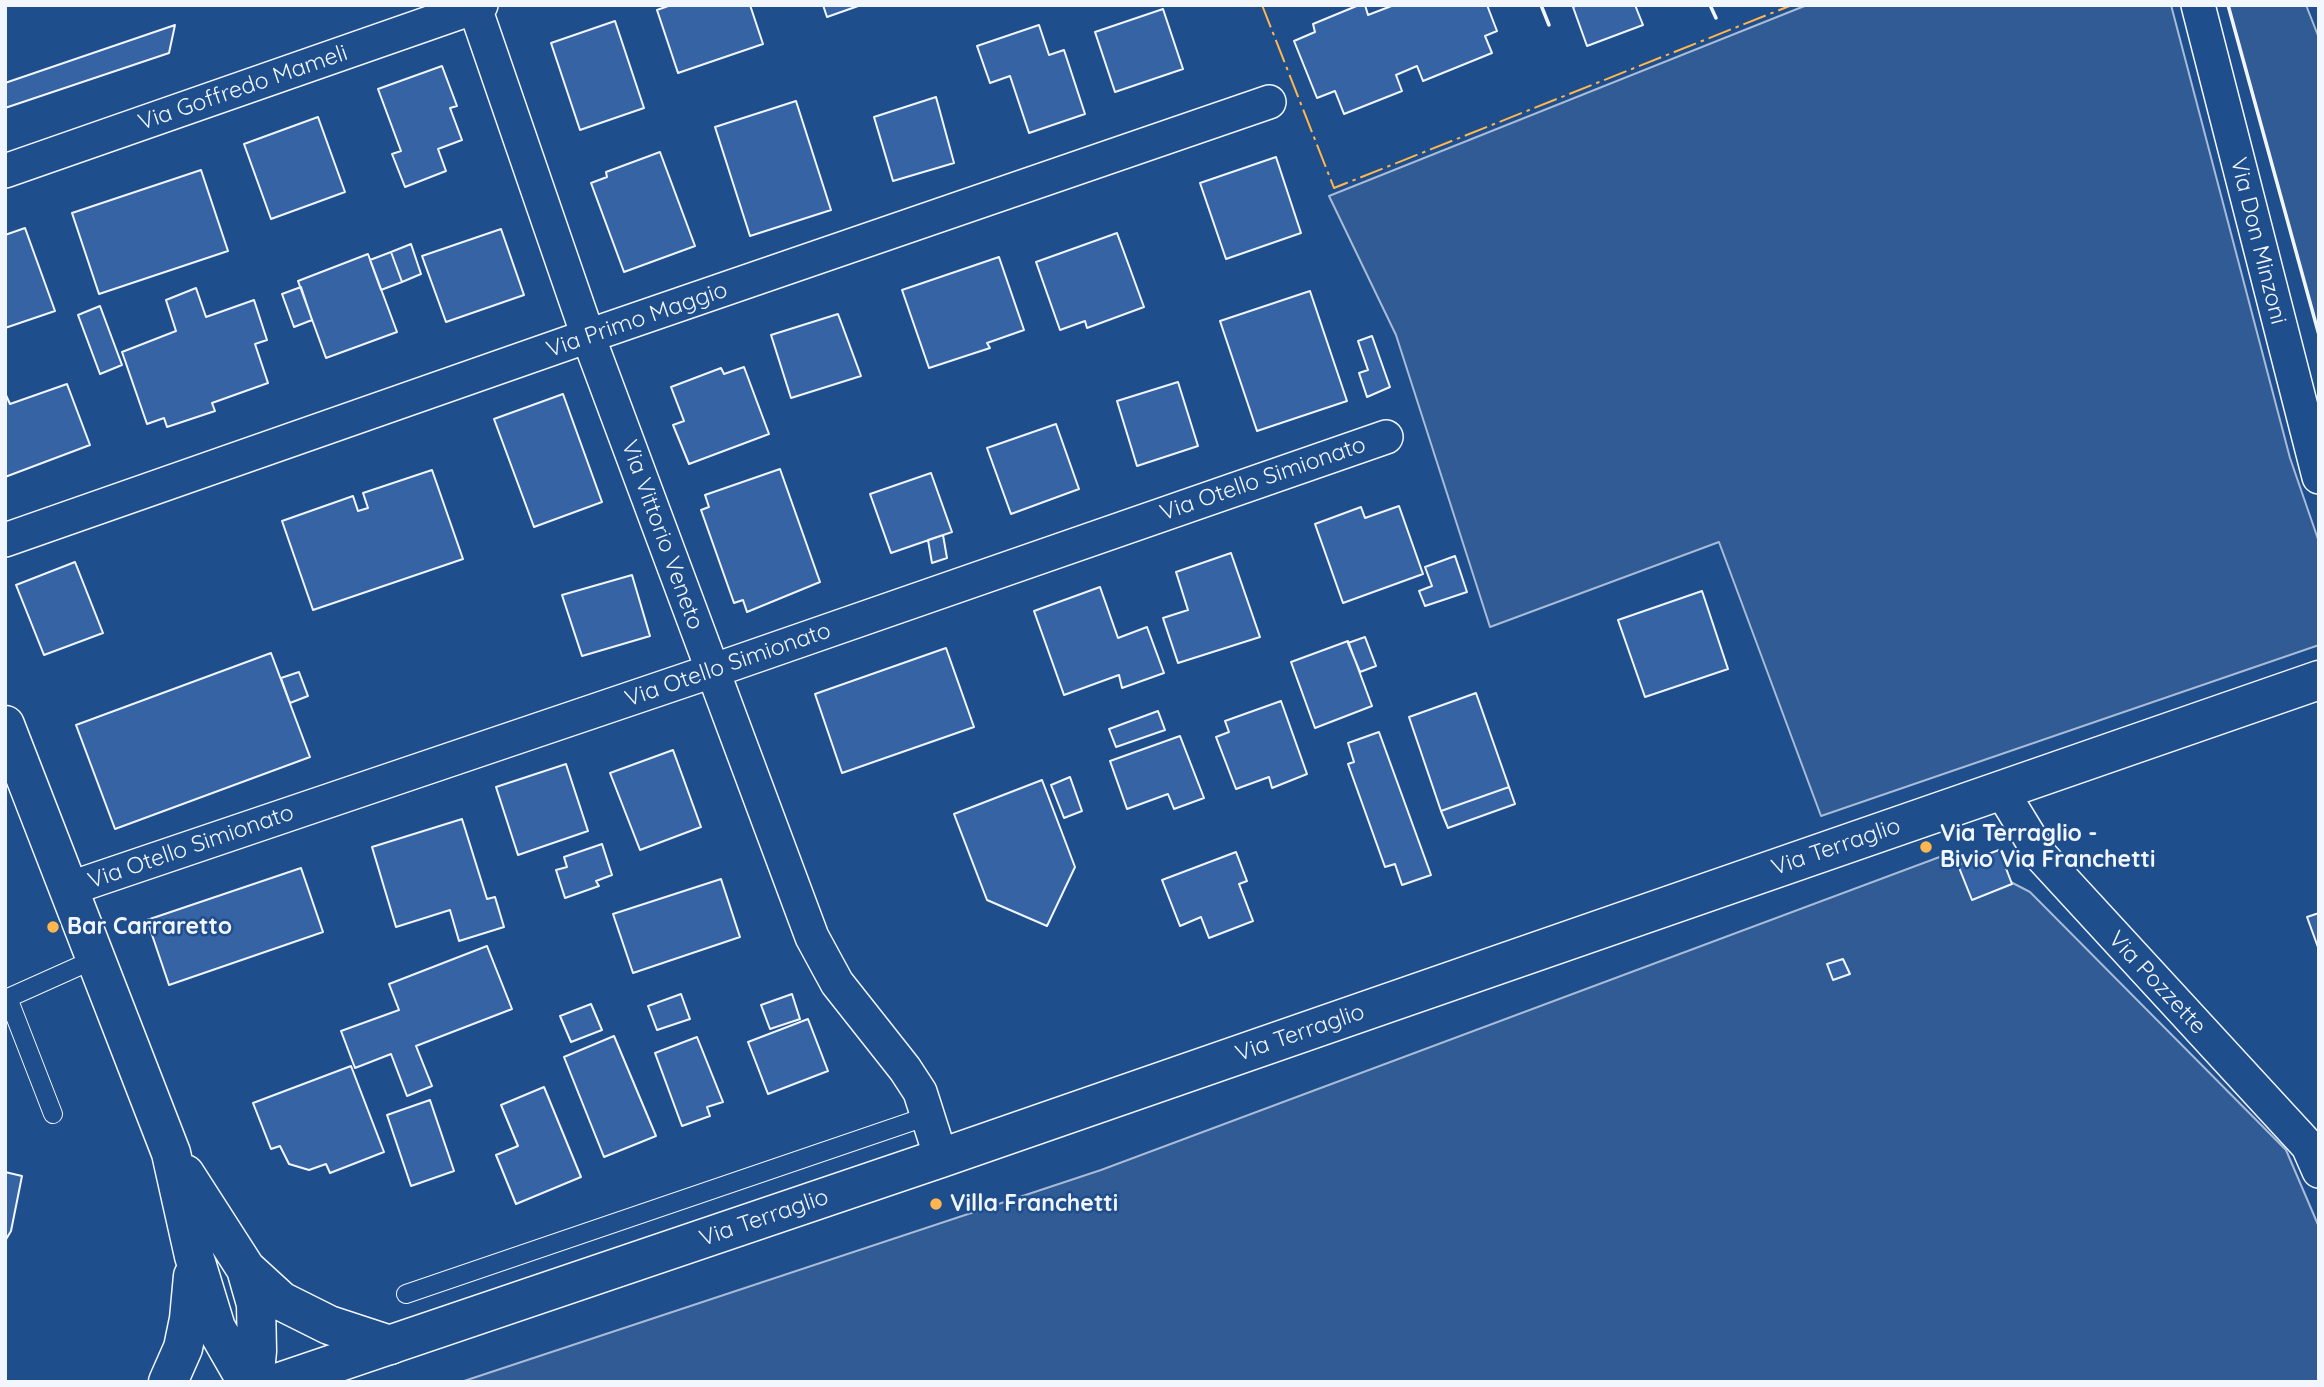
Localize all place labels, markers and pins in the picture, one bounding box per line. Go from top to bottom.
place label: Via Terraglio - Bivio Via Franchetti [1940,820,2155,874]
marker: Via Terraglio - Bivio Via Franchetti [1918,839,1934,855]
place label: Bar Carraretto [67,913,232,941]
marker: Bar Carraretto [45,919,61,935]
place label: Villa Franchetti [950,1190,1118,1218]
marker: Villa Franchetti [928,1196,944,1212]

